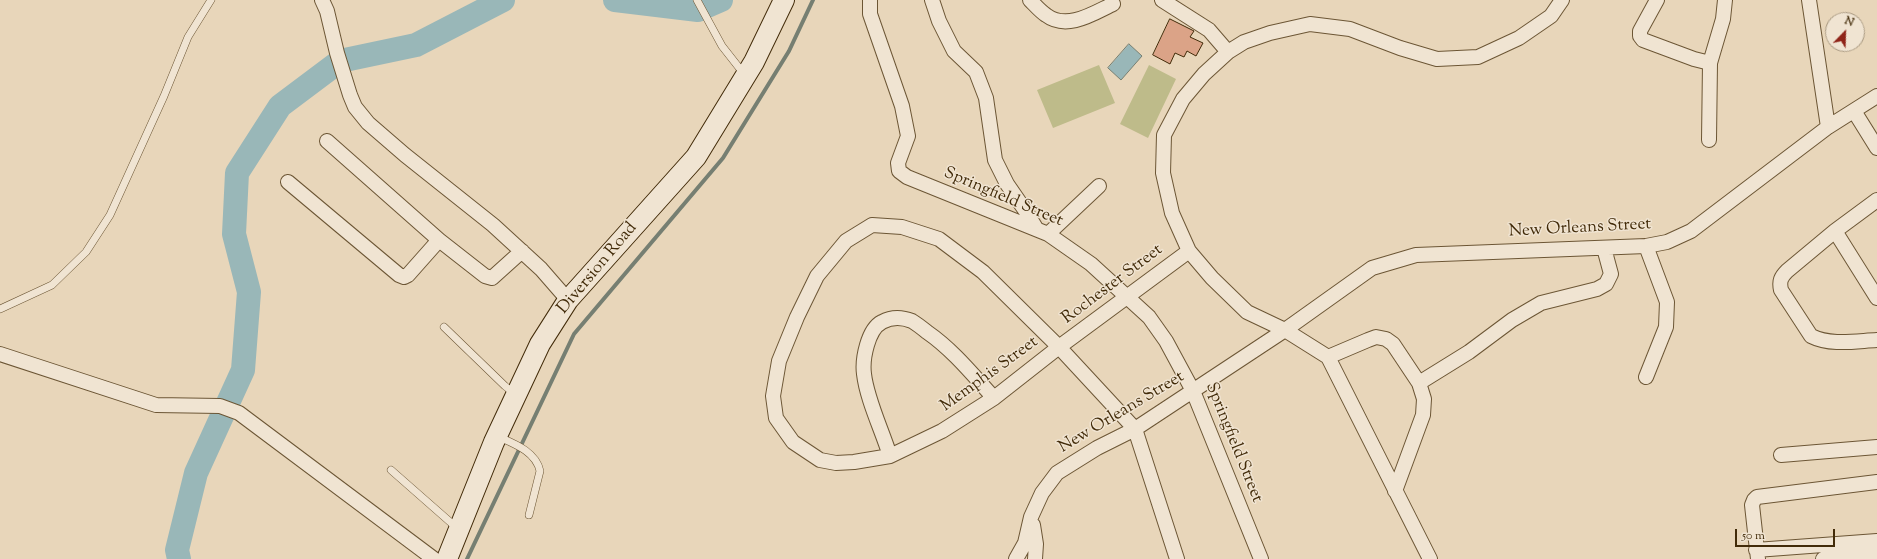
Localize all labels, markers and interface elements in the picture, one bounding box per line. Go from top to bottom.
north arrow [1825,12,1865,52]
text: N [1842,13,1856,31]
street label: Springfield Street [940,164,1066,232]
street label: New Orleans Street [1508,215,1652,243]
street label: Diversion Road [554,219,642,319]
street label: Rochester Street [1059,241,1167,329]
street label: Memphis Street [937,333,1043,417]
street label: New Orleans Street [1056,368,1188,458]
street label: Springfield Street [1200,380,1266,506]
scale bar [1737,521,1837,547]
text: 50 m [1742,527,1765,545]

